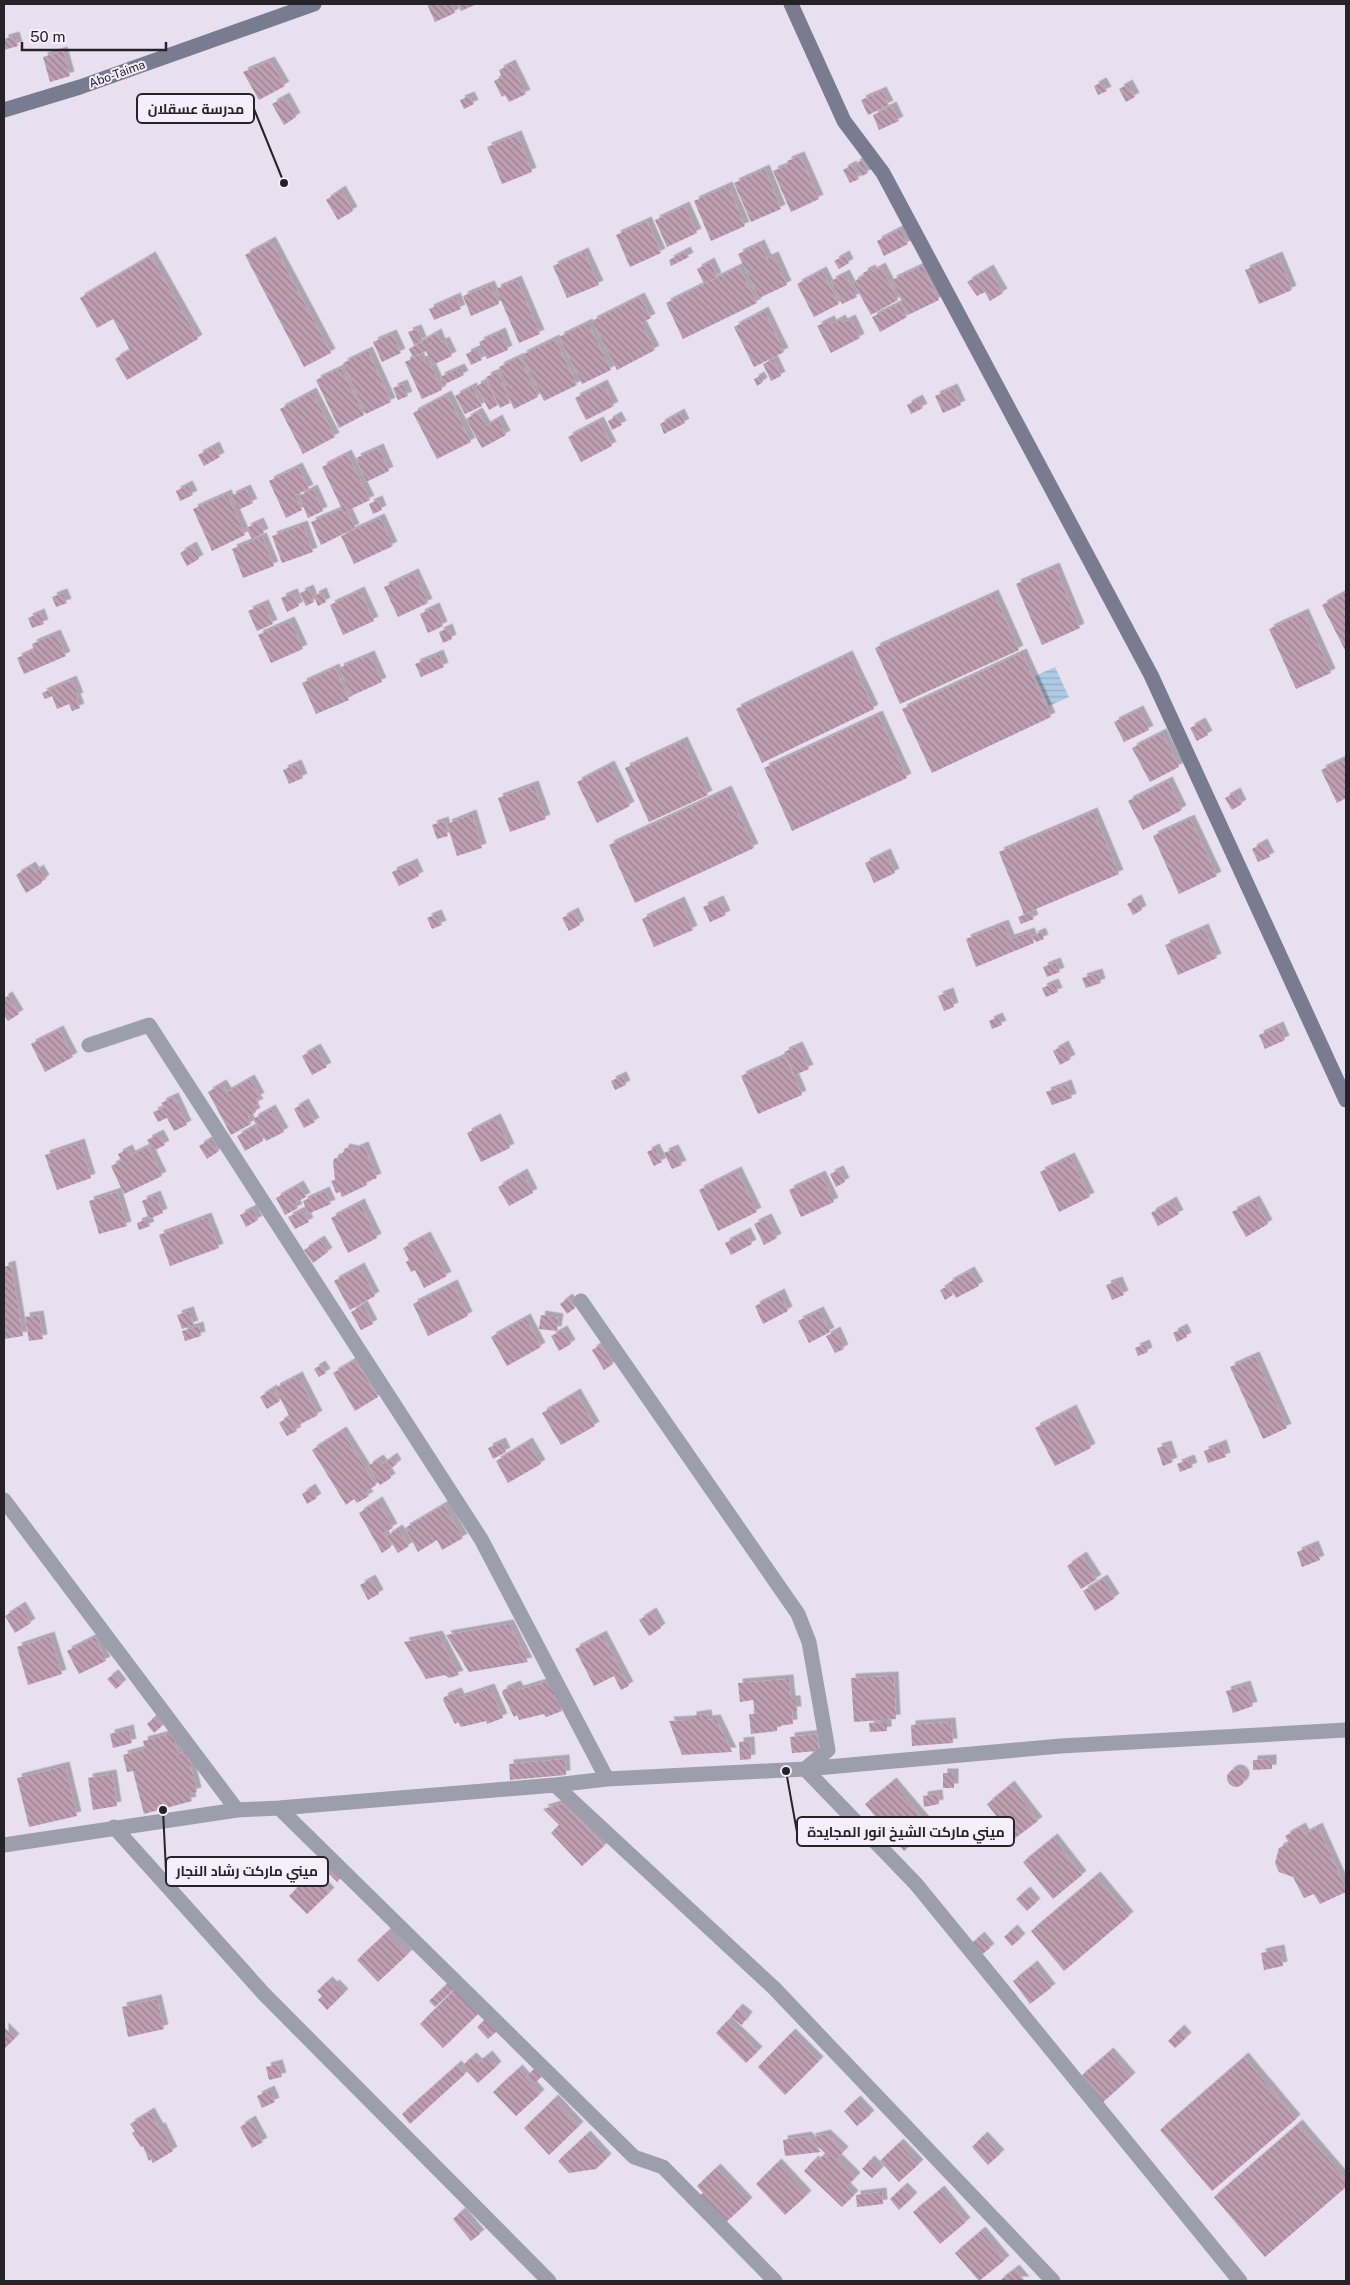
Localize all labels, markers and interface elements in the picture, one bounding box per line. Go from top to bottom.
scale bar [22,20,166,52]
text: 50 m [30,28,65,45]
street label: Abo-Taima [87,57,147,91]
callout: مدرسة عسقلان [137,94,254,123]
text: مدرسة عسقلان [148,101,244,117]
callout: ميني ماركت الشيخ انور المجايدة [797,1817,1014,1846]
text: ميني ماركت الشيخ انور المجايدة [807,1824,1005,1844]
callout: ميني ماركت رشاد النجار [166,1857,328,1886]
text: ميني ماركت رشاد النجار [175,1863,318,1883]

